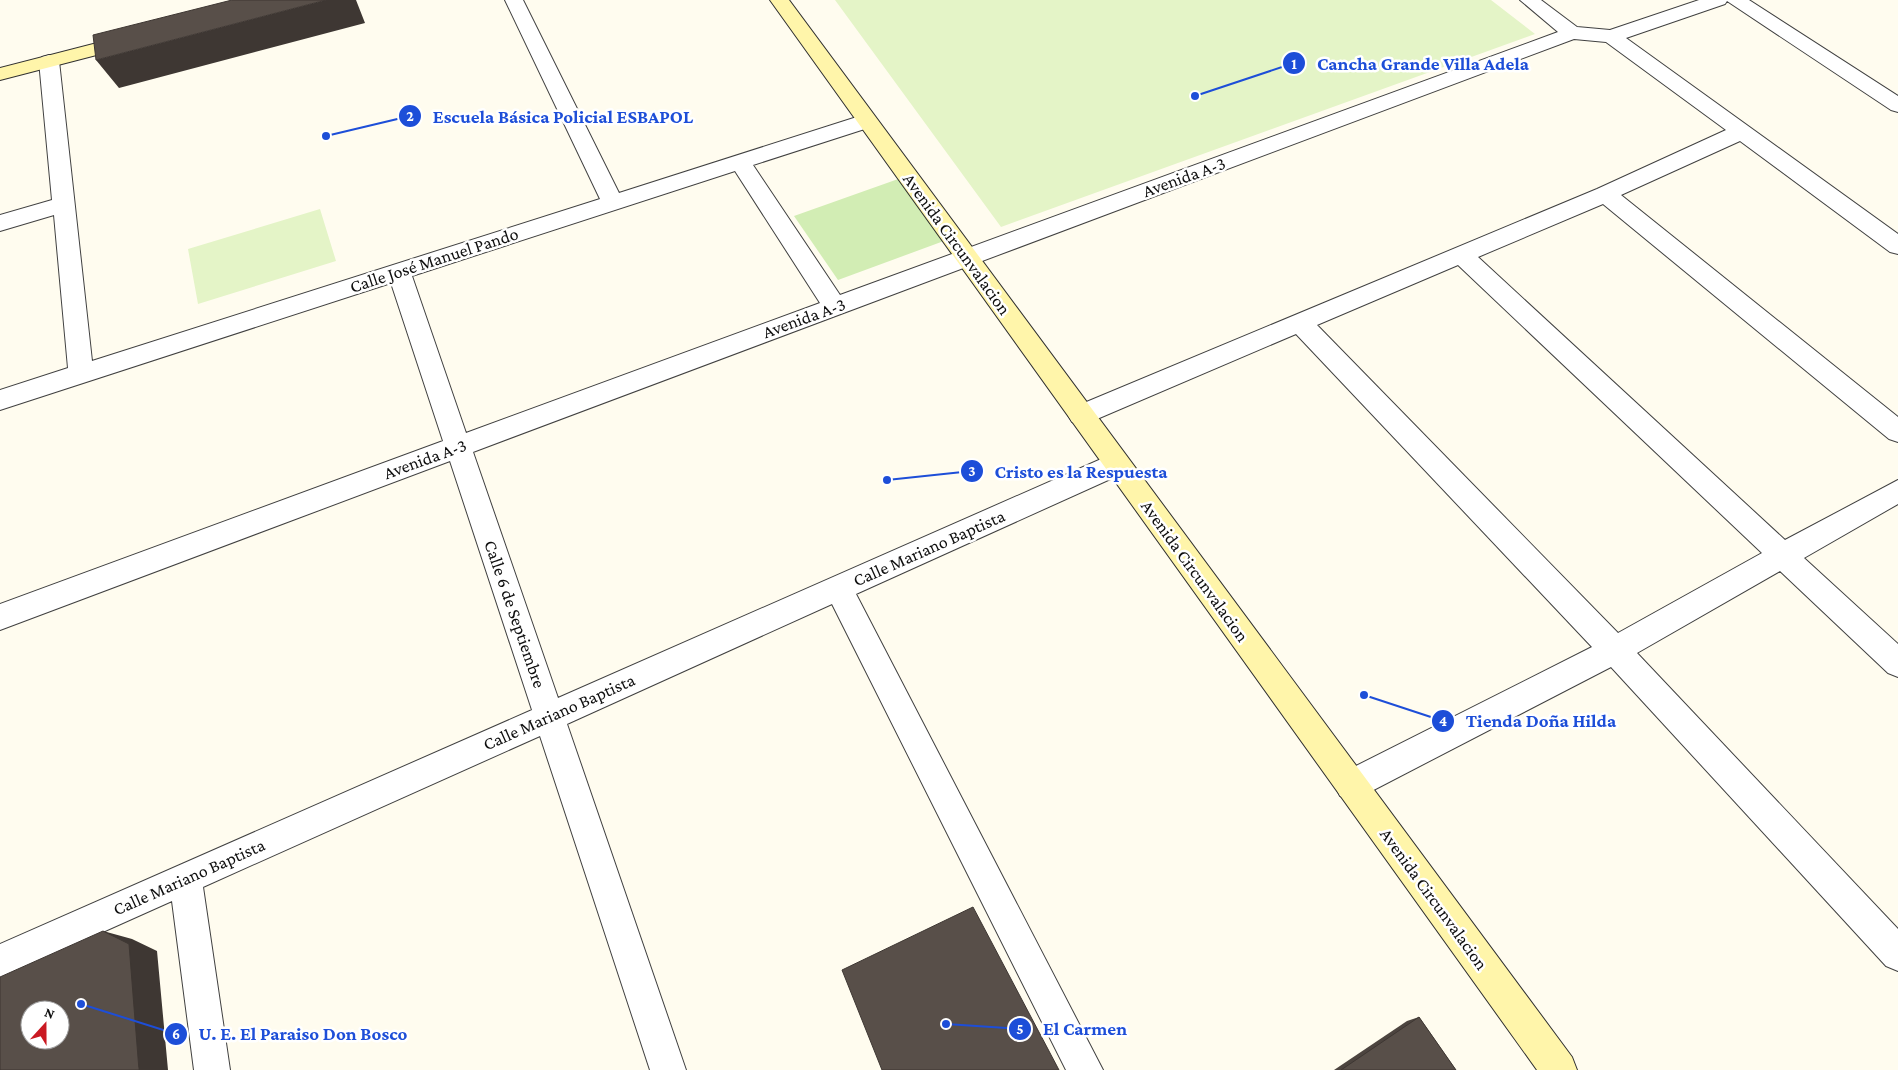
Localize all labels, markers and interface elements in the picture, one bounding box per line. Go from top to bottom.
callout: Cancha Grande Villa Adela [1282,46,1539,80]
text: Cancha Grande Villa Adela [1317,53,1530,74]
text: 1 [1291,56,1297,72]
callout: Escuela Básica Policial ESBAPOL [398,99,703,133]
text: Escuela Básica Policial ESBAPOL [433,106,694,127]
text: 2 [406,108,414,124]
street label: Avenida A-3 [1140,153,1228,201]
street label: Avenida Circunvalacion [899,169,1015,319]
street label: Calle José Manuel Pando [347,223,521,297]
street label: Avenida A-3 [760,294,848,342]
street label: Avenida A-3 [381,435,469,483]
callout: Cristo es la Respuesta [960,454,1178,488]
text: Cristo es la Respuesta [995,461,1168,482]
text: 3 [968,463,976,479]
street label: Avenida Circunvalacion [1137,496,1253,646]
street label: Calle Mariano Baptista [850,506,1008,590]
street label: Calle 6 de Septiembre [480,538,550,691]
street label: Calle Mariano Baptista [480,670,638,754]
callout: Tienda Doña Hilda [1431,704,1626,738]
text: Tienda Doña Hilda [1466,710,1617,731]
text: 4 [1439,713,1447,729]
street label: Avenida Circunvalacion [1376,824,1492,974]
street label: Calle Mariano Baptista [110,835,268,919]
north arrow [20,1000,70,1050]
text: N [42,1004,57,1022]
callout: El Carmen [1008,1012,1137,1046]
callout: U. E. El Paraiso Don Bosco [163,1017,417,1051]
text: El Carmen [1043,1018,1127,1039]
text: 5 [1016,1021,1024,1037]
text: U. E. El Paraiso Don Bosco [199,1023,408,1044]
text: 6 [172,1026,180,1042]

